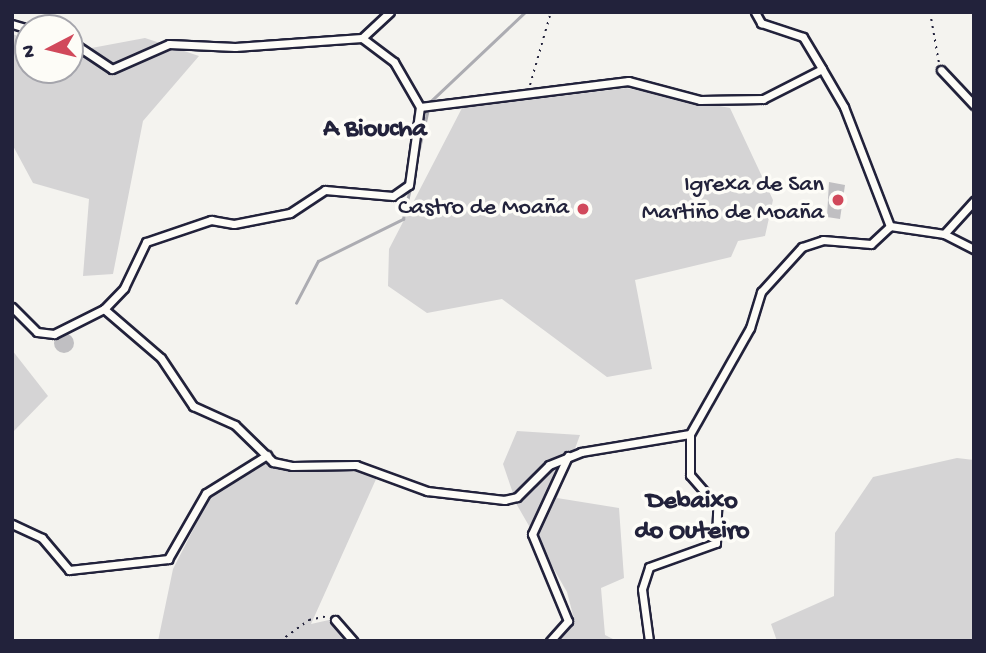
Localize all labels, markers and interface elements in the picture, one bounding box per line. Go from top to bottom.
north arrow [14,14,84,84]
text: N [17,44,42,59]
district label: A Bioucha [323,115,427,147]
place label: Igrexa de San Martiño de Moaña [642,172,824,228]
marker: Igrexa de San Martiño de Moaña [830,192,846,208]
place label: Castro de Moaña [398,195,569,223]
marker: Castro de Moaña [575,201,591,217]
district label: Debaixo do Outeiro [634,487,750,548]

